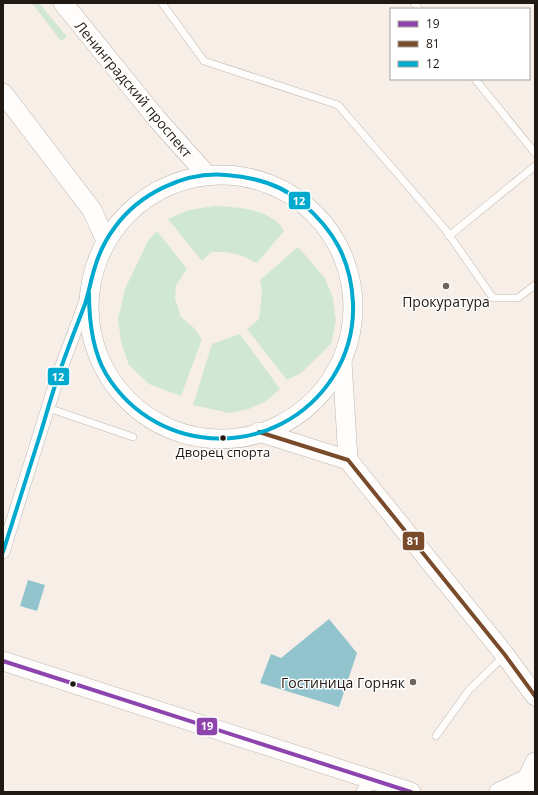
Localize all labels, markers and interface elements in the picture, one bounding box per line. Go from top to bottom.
legend [390,8,530,80]
text: 19 [426,15,440,32]
street label: Ленинградский проспект [71,17,197,162]
text: 81 [426,35,440,52]
text: 12 [426,55,440,72]
line badge: 12 [288,191,311,210]
text: 12 [293,193,305,208]
marker: Прокуратура [441,281,451,291]
place label: Прокуратура [402,292,490,311]
line badge: 12 [47,367,70,386]
text: 12 [52,369,64,384]
marker: Дворец спорта [218,433,228,443]
place label: Дворец спорта [176,443,270,461]
line badge: 81 [402,531,425,551]
text: 81 [407,533,419,548]
place label: Гостиница Горняк [281,673,406,692]
marker: Гостиница Горняк [408,677,418,687]
unlabelled marker [68,679,78,689]
line badge: 19 [196,717,218,736]
text: 19 [201,718,213,733]

